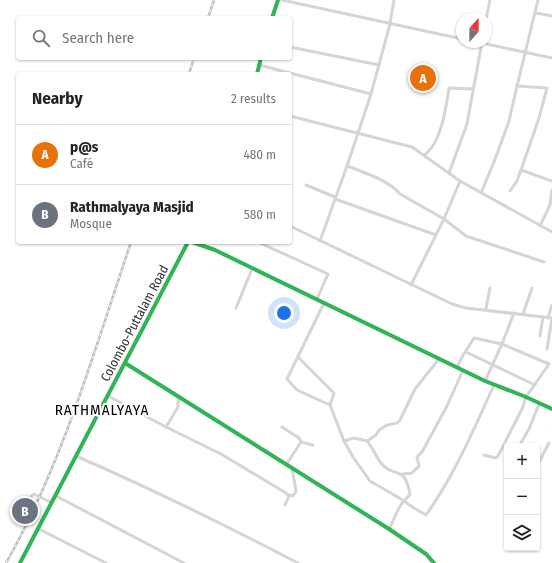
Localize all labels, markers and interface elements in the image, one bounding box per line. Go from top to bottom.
north arrow [456,12,492,48]
search box [16,16,292,60]
icon: search [30,27,52,49]
text: Search here [62,29,134,47]
pin: A [410,63,436,93]
text: Nearby [32,88,83,109]
text: 2 results [231,91,276,106]
text: p@s [70,138,98,156]
text: A [41,147,49,162]
text: 480 m [243,147,276,162]
text: Café [70,156,93,171]
text: Rathmalyaya Masjid [70,198,194,216]
text: B [41,207,49,222]
text: 580 m [244,207,276,222]
text: Mosque [70,216,112,231]
street label: Colombo-Puttalam Road [97,262,171,384]
your location [274,303,294,323]
district label: RATHMALYAYA [55,401,149,419]
map controls [504,443,540,551]
button: + [504,443,540,479]
button: − [504,479,540,515]
pin: B [12,496,38,526]
button: layers [504,515,540,551]

